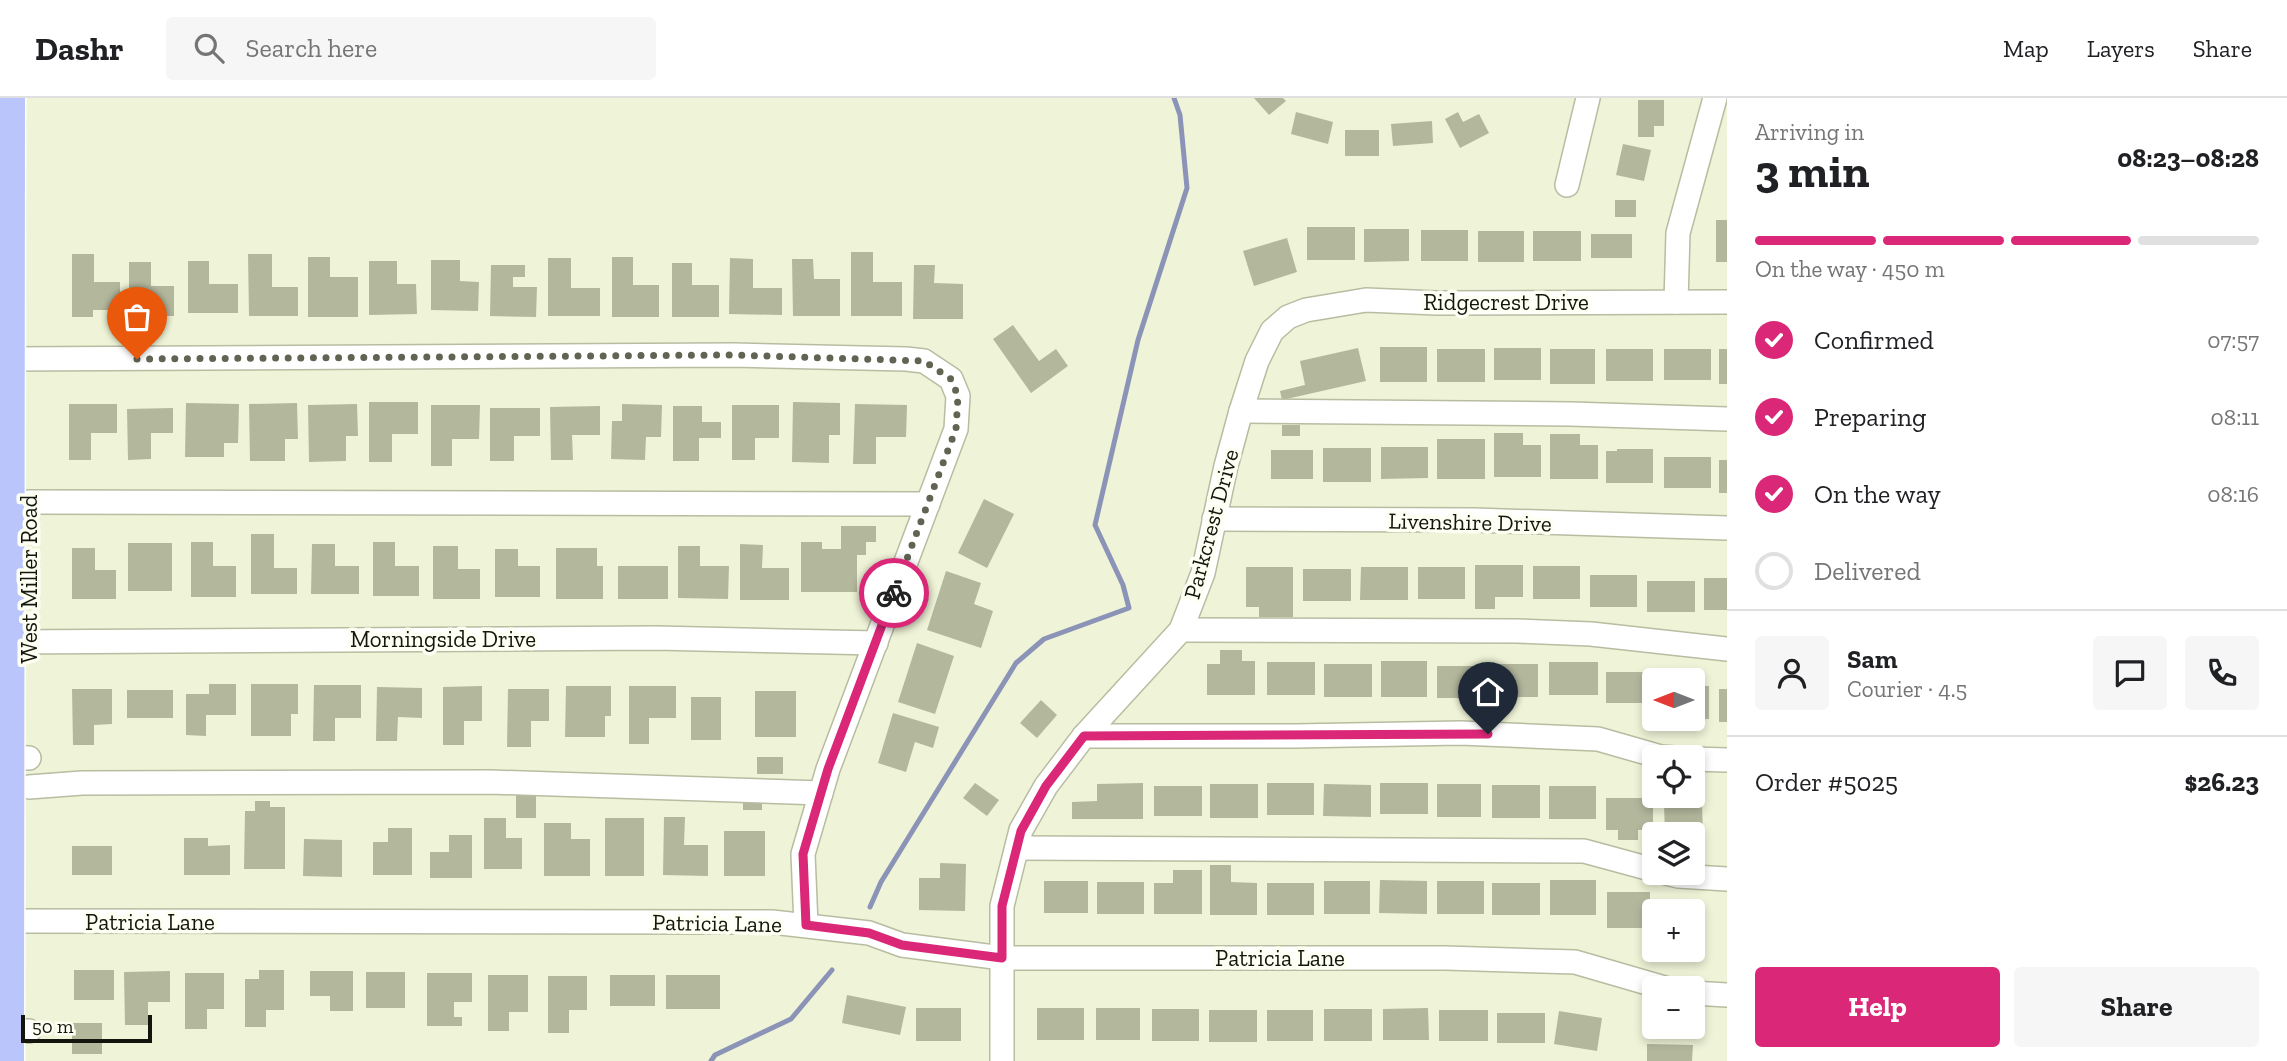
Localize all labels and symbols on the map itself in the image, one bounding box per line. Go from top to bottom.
pin [107,287,167,359]
street label: Ridgecrest Drive [1423,288,1589,316]
street label: Parkcrest Drive [1178,446,1244,602]
street label: West Miller Road [15,494,43,663]
street label: Livenshire Drive [1388,507,1552,537]
courier [859,558,929,628]
street label: Morningside Drive [350,625,536,653]
pin [1458,662,1518,734]
north arrow [1642,668,1704,732]
street label: Patricia Lane [85,908,215,936]
street label: Patricia Lane [652,908,782,938]
street label: Patricia Lane [1215,944,1345,972]
scale bar [21,1012,152,1044]

